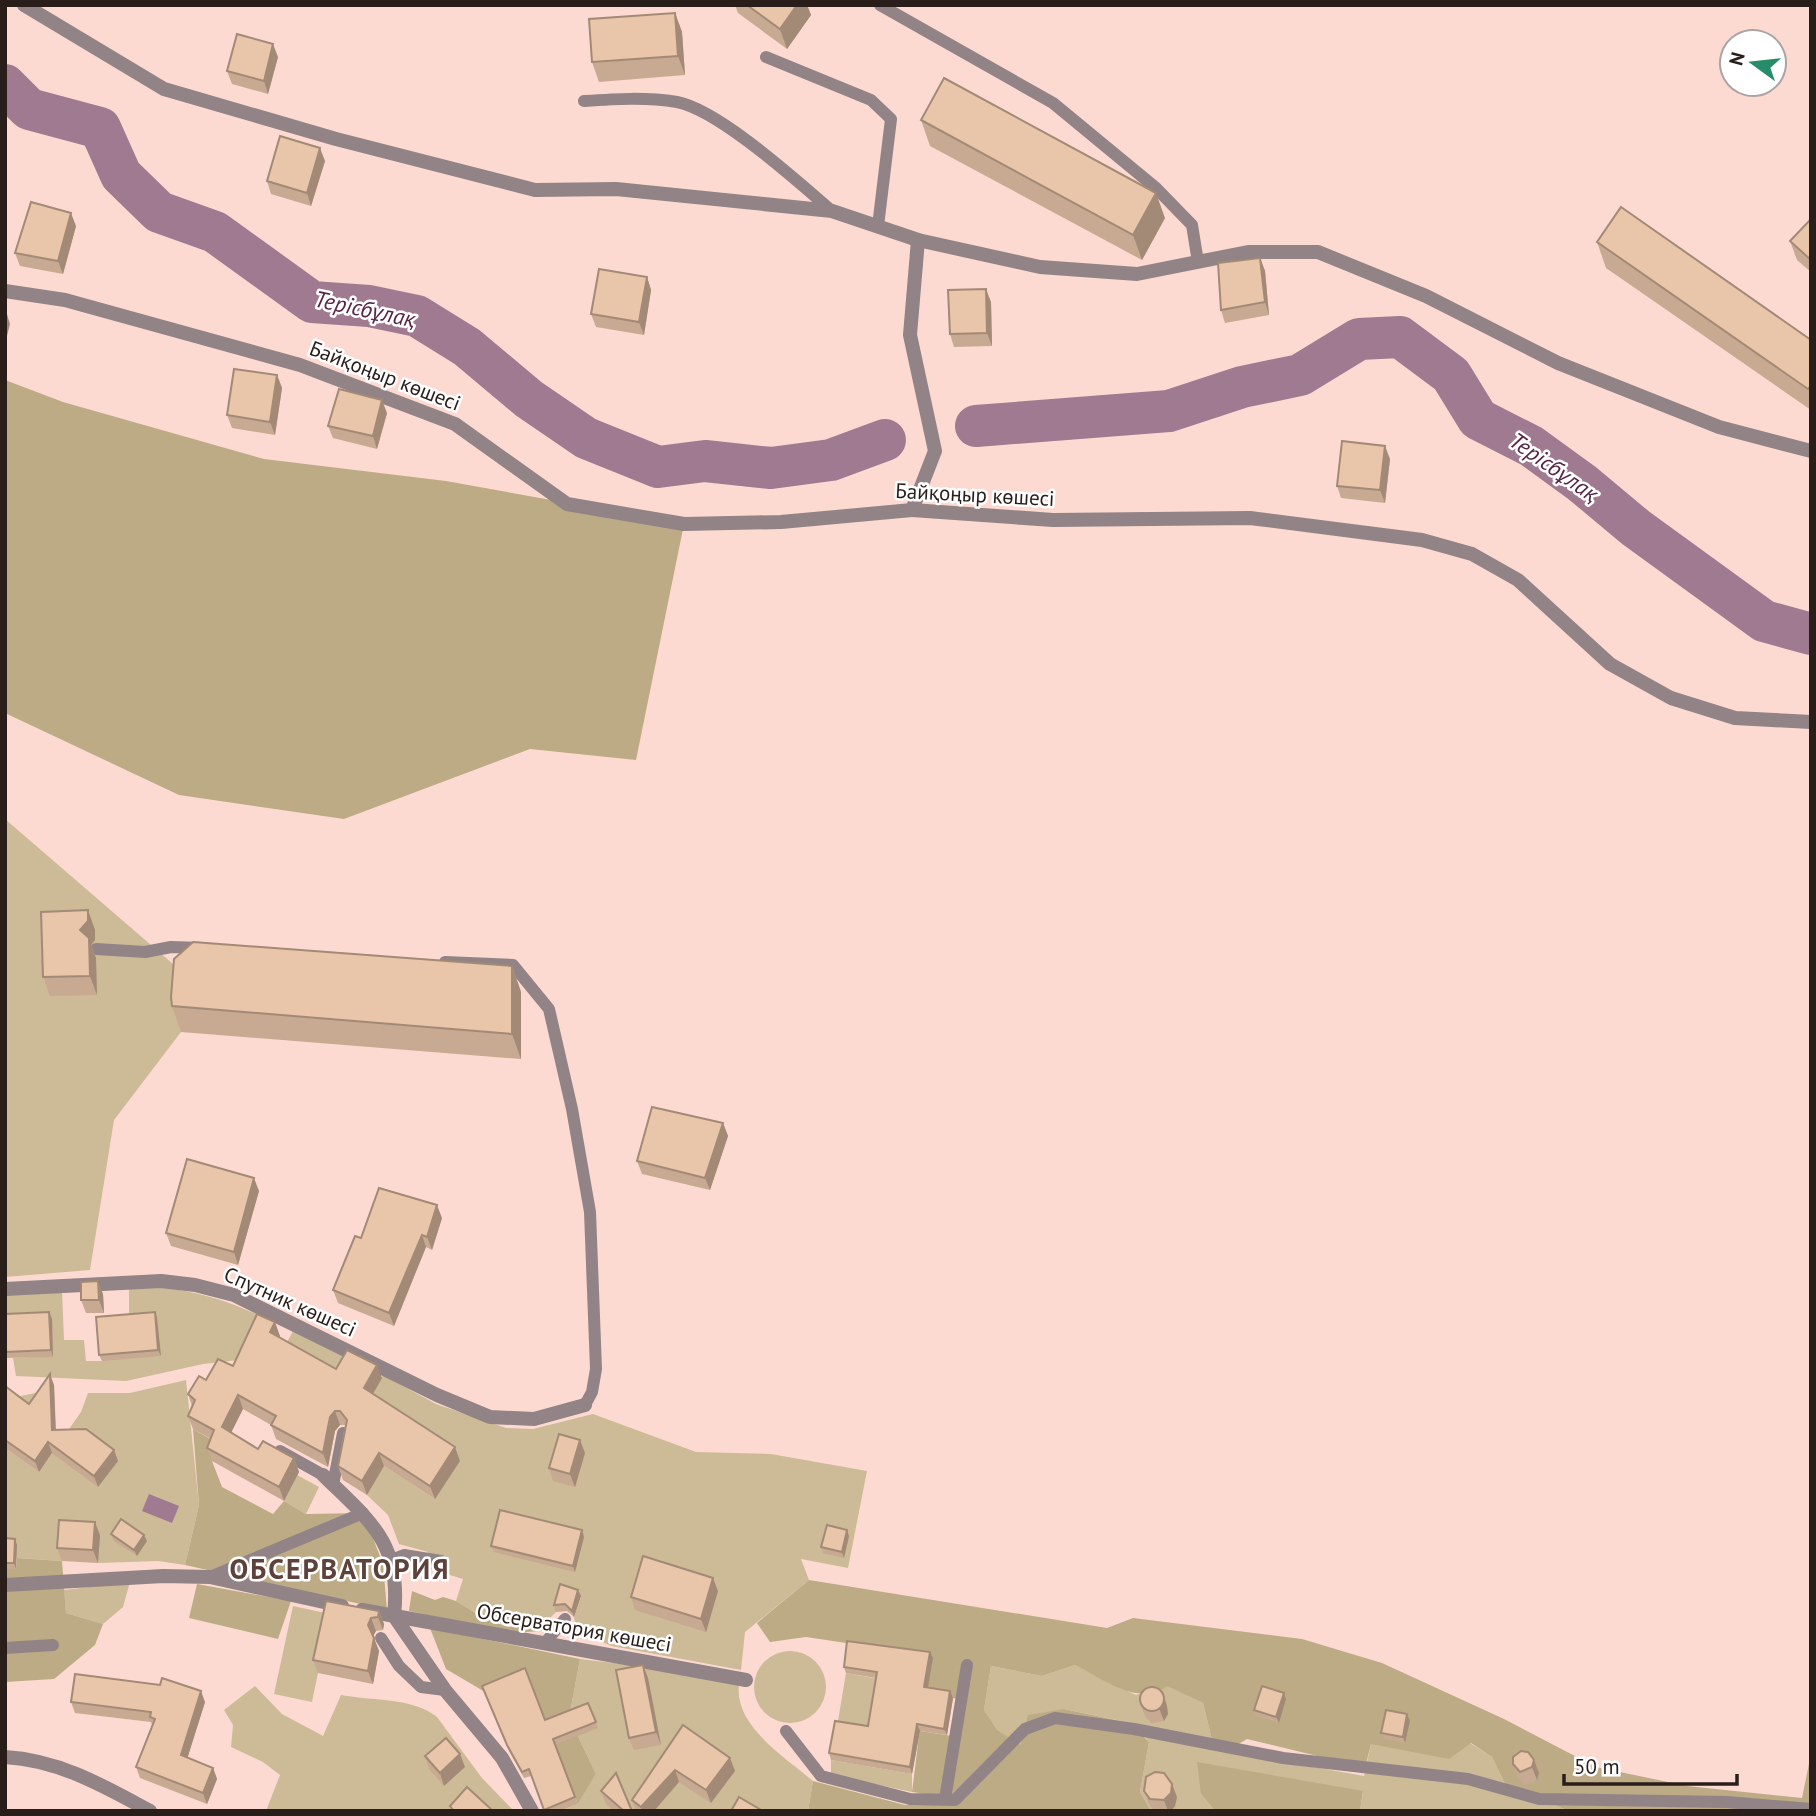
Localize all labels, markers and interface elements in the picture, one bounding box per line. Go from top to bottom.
north arrow [1718,28,1788,98]
text: N [1723,49,1750,68]
water label: Терісбұлақ [312,284,419,334]
street label: Байқоңыр көшесі [306,334,464,417]
water label: Терісбұлақ [1504,425,1606,509]
street label: Байқоңыр көшесі [895,477,1055,512]
street label: Спутник көшесі [220,1260,361,1343]
district label: ОБСЕРВАТОРИЯ [230,1550,450,1587]
street label: Обсерватория көшесі [475,1597,674,1658]
scale bar [1564,1742,1737,1786]
text: 50 m [1574,1753,1620,1780]

